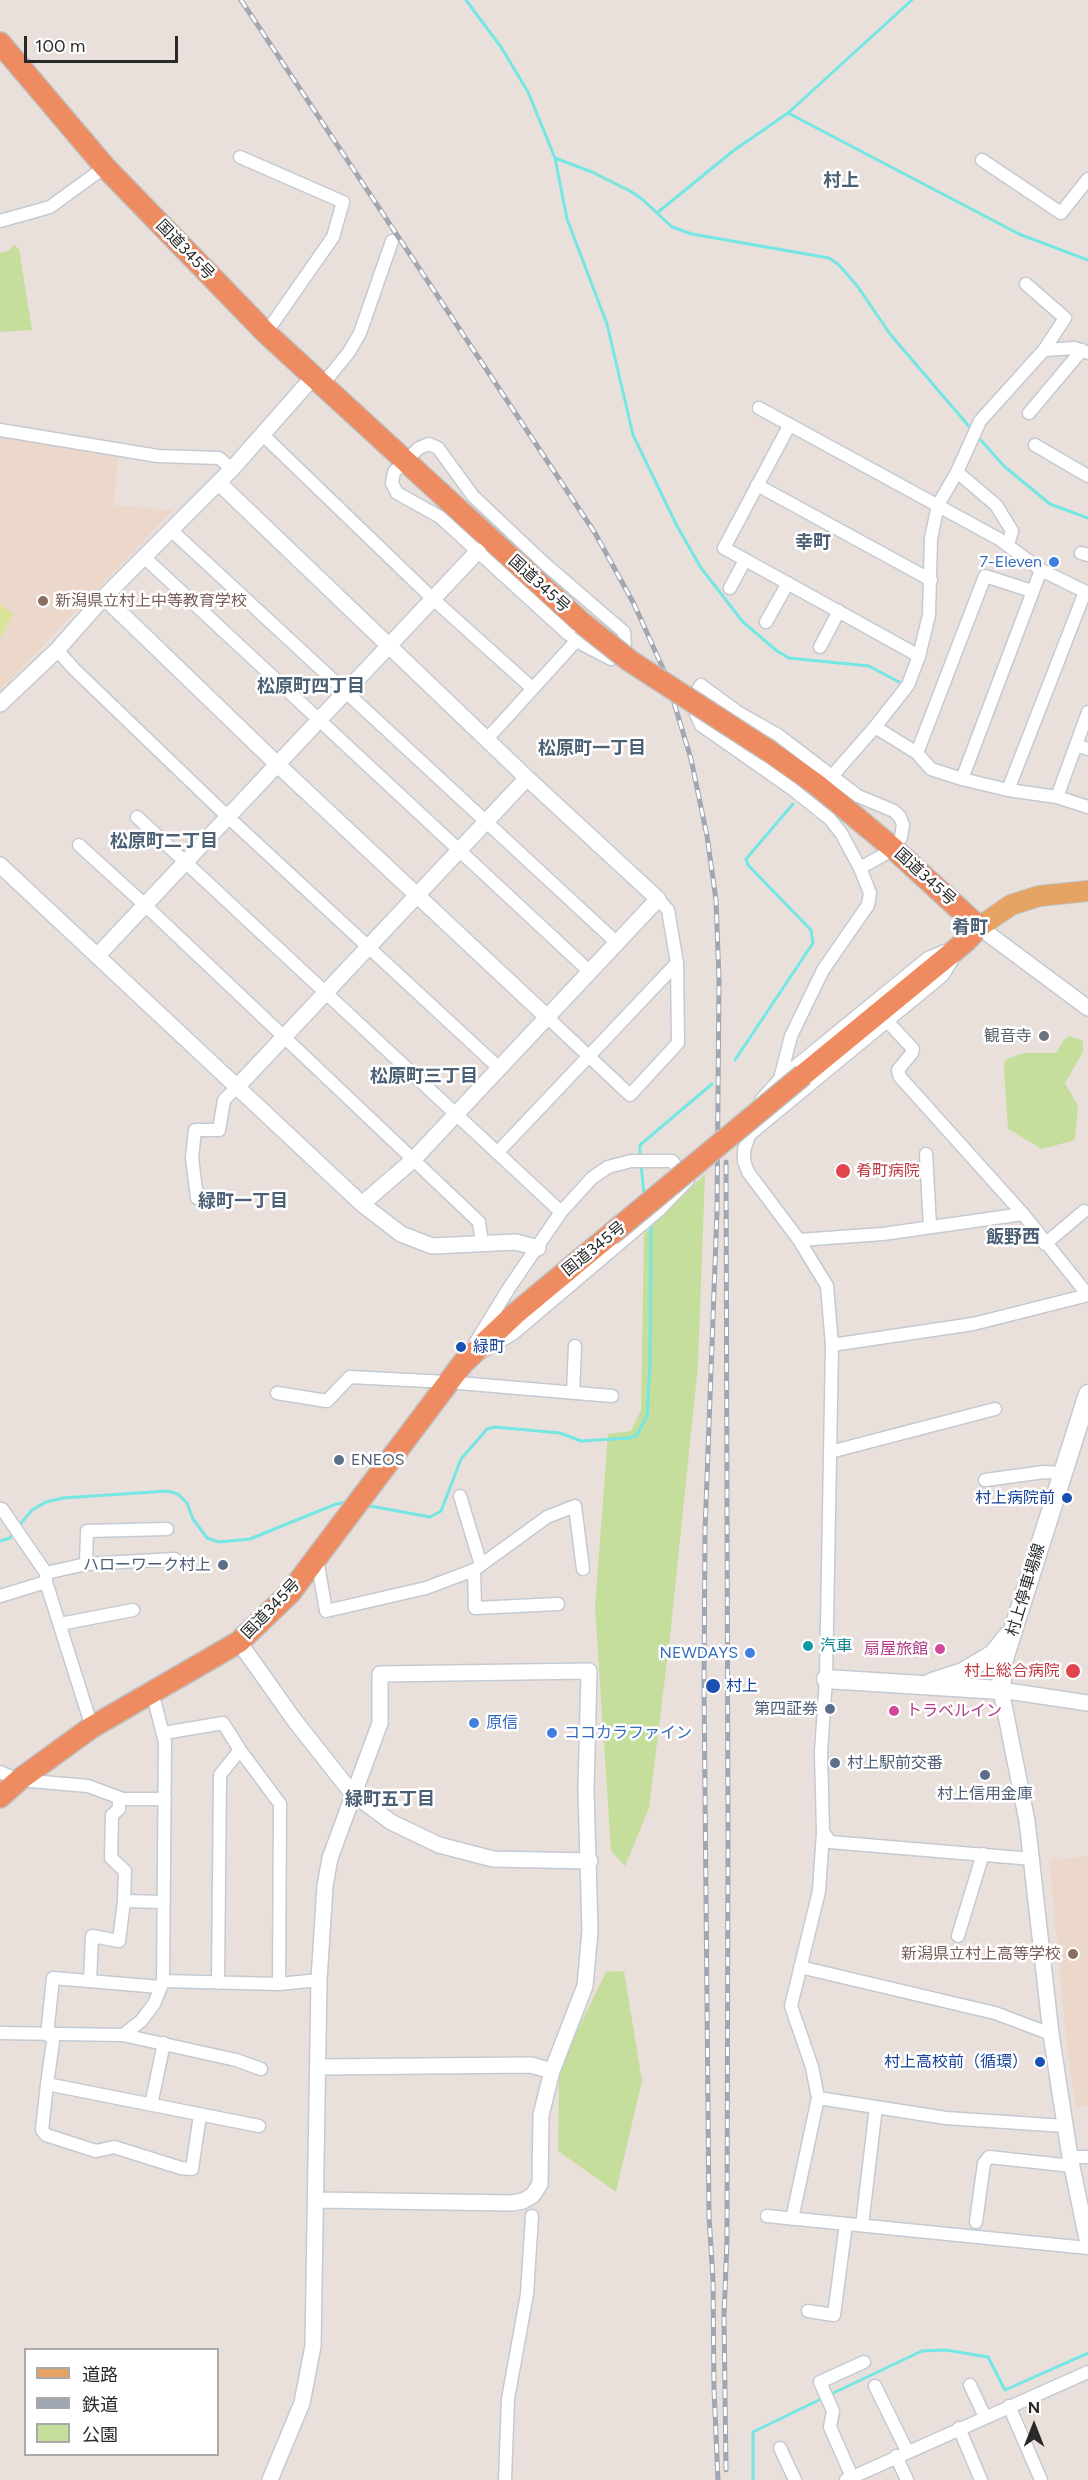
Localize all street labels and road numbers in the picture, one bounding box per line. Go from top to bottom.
street label: 国道345号 [152,216,218,284]
street label: 国道345号 [504,551,574,617]
street label: 国道345号 [890,844,960,910]
street label: 国道345号 [558,1218,630,1280]
street label: 村上停車場線 [1003,1541,1049,1639]
street label: 国道345号 [238,1575,304,1643]

